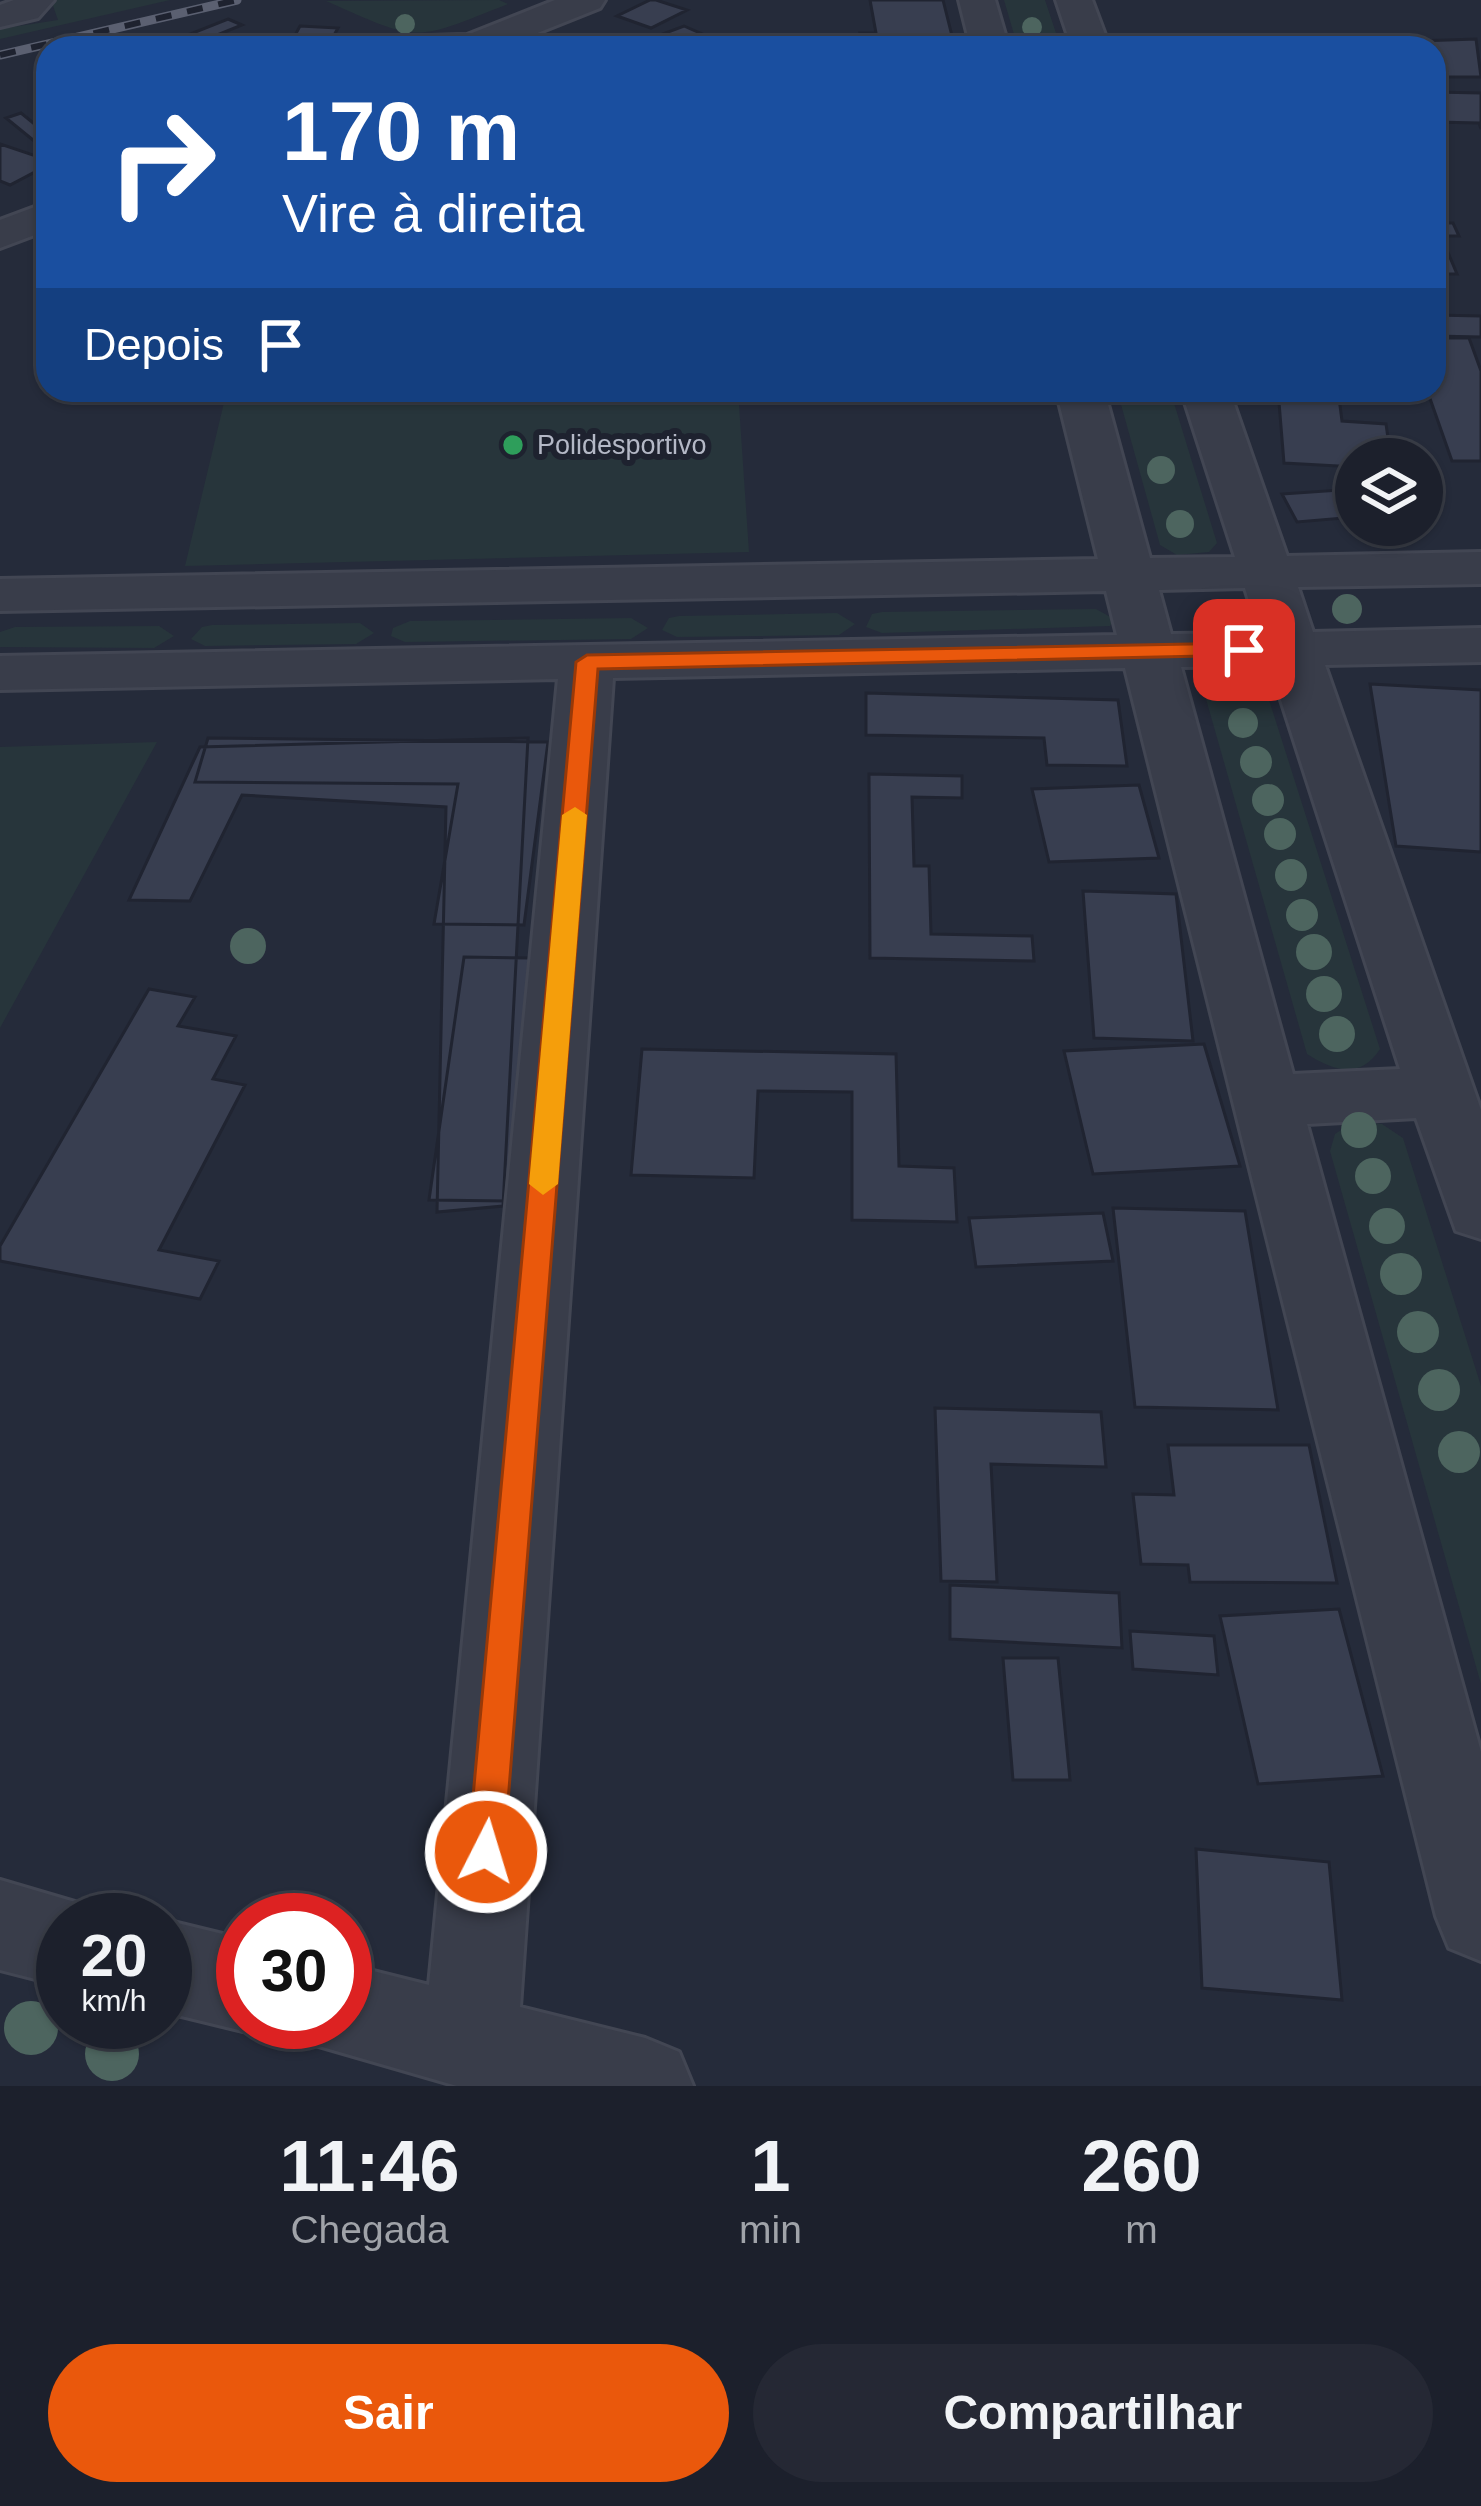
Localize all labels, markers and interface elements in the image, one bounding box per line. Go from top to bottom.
icon: right [84,84,240,240]
text: 170 m [282,84,520,178]
text: Vire à direita [282,183,584,243]
icon: arrive [248,312,314,378]
text: Depois [84,319,224,370]
place label: Polidesportivo [537,430,707,460]
marker: Polidesportivo [500,432,526,458]
map controls [1335,438,1443,546]
button: layers [1335,438,1443,546]
pin [1193,599,1295,701]
icon: arrive [1211,617,1277,683]
position arrow [423,1789,549,1915]
speed limit sign: 30 [216,1893,372,2049]
text: 20 [81,1922,147,1989]
text: km/h [81,1984,147,2017]
text: 11:46 [279,2126,460,2206]
text: 1 [750,2126,791,2206]
text: 260 [1081,2126,1202,2206]
text: Chegada [290,2208,449,2251]
text: min [739,2208,802,2251]
text: m [1125,2208,1158,2251]
button: Sair [48,2344,729,2482]
button: Compartilhar [753,2344,1433,2482]

